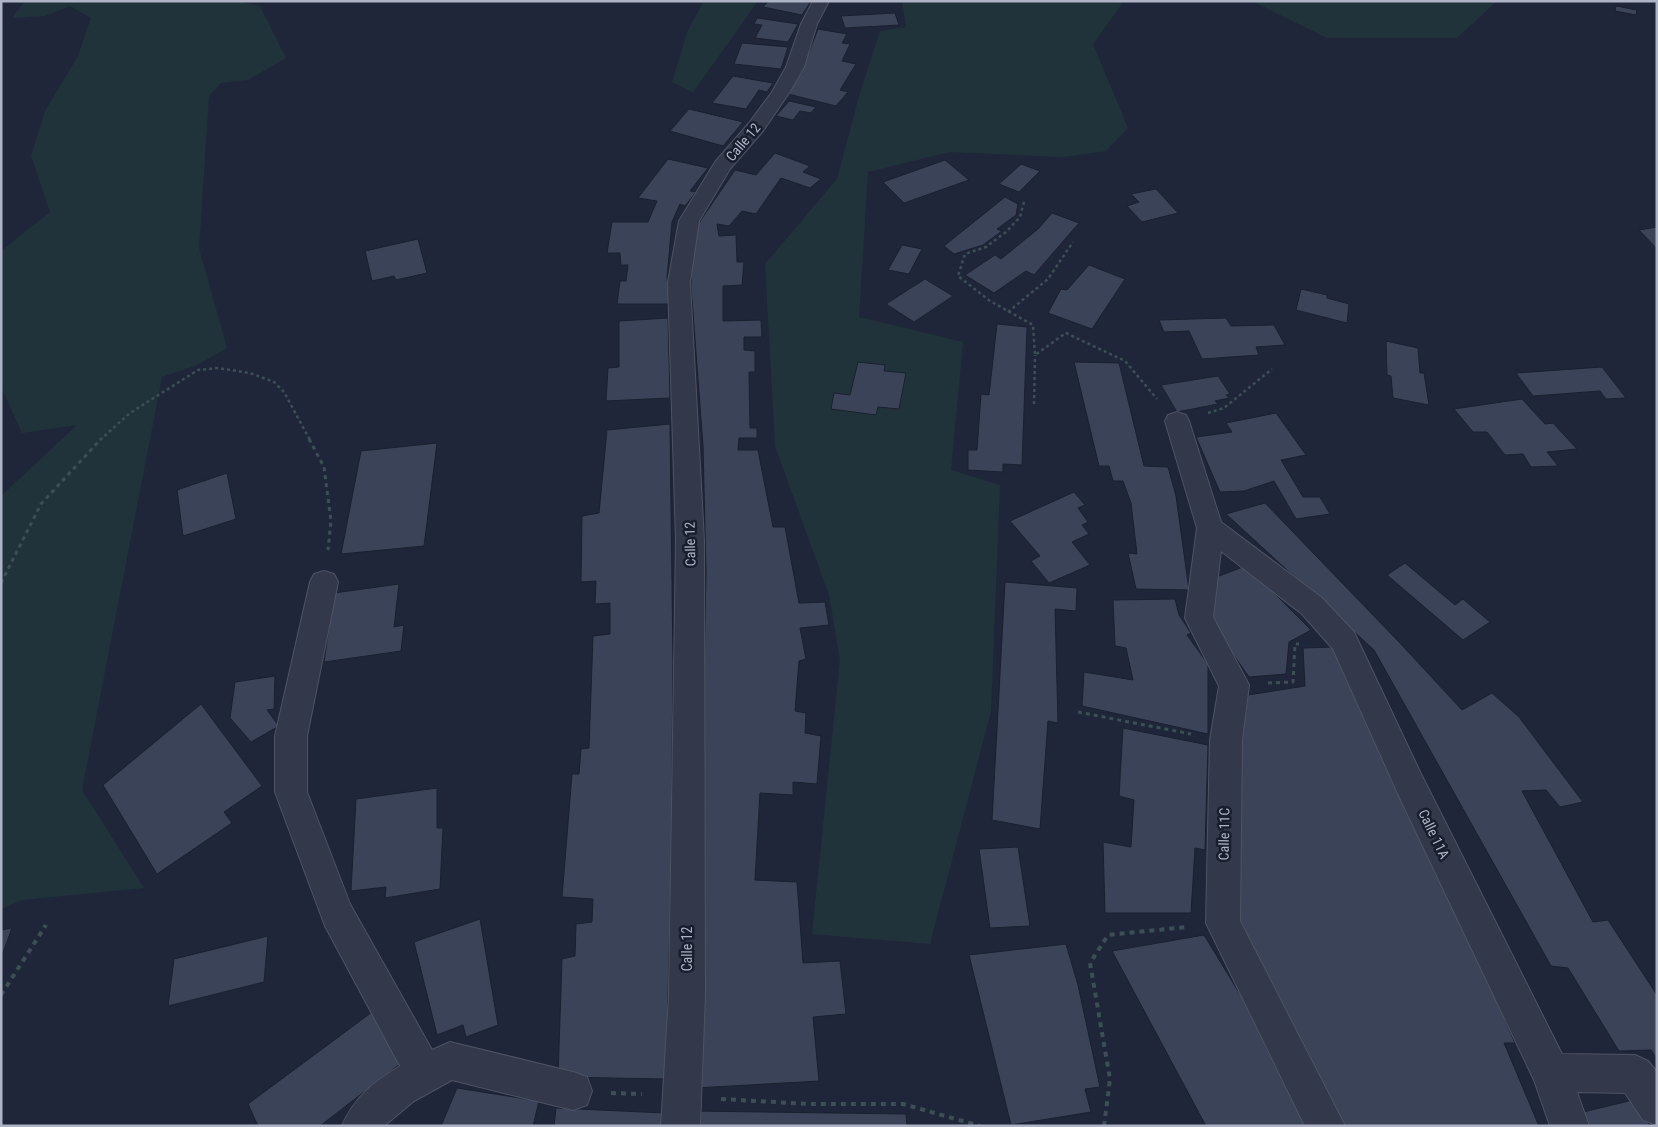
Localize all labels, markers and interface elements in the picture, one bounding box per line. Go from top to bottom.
street label: Calle 12 [723,120,764,164]
street label: Calle 12 [682,521,698,566]
street label: Calle 11A [1415,807,1453,861]
street label: Calle 11C [1216,808,1232,860]
street label: Calle 12 [679,927,695,971]

